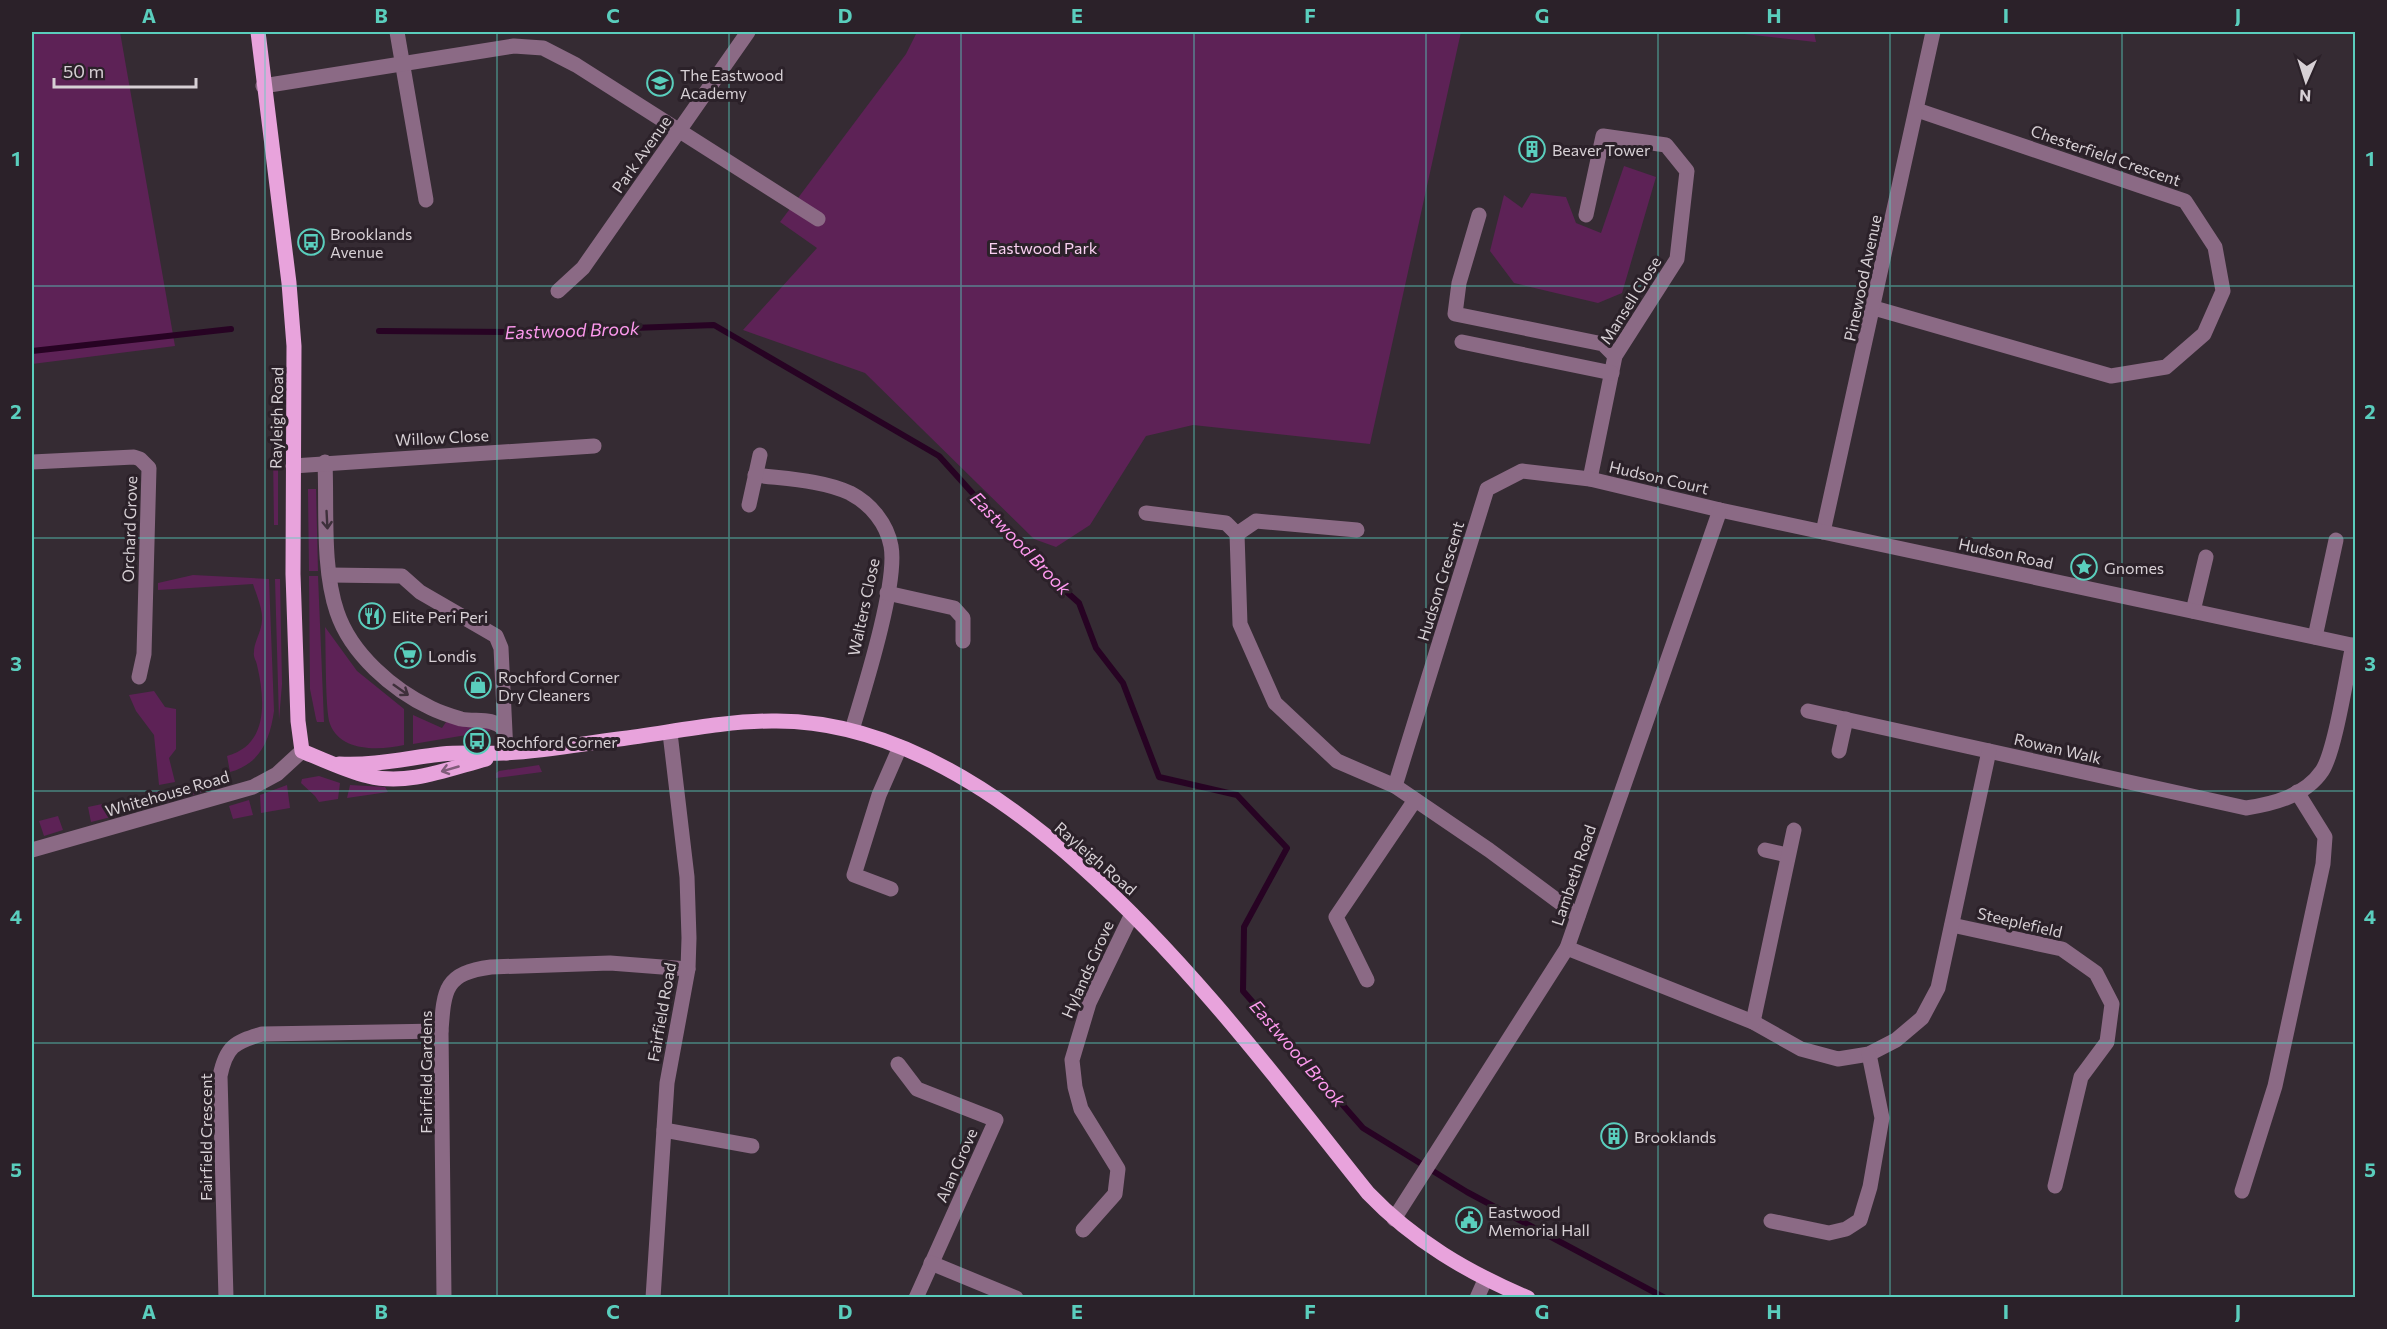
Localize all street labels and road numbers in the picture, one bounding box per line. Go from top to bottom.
street label: Park Avenue [607,112,675,196]
street label: Chesterfield Crescent [2029,120,2184,190]
street label: Pinewood Avenue [1839,213,1885,343]
street label: Mansell Close [1596,253,1664,347]
street label: Rayleigh Road [266,367,286,469]
street label: Willow Close [395,425,489,449]
street label: Hudson Court [1607,456,1711,498]
street label: Orchard Grove [118,475,140,583]
street label: Hudson Crescent [1413,518,1467,643]
street label: Hudson Road [1957,534,2055,572]
street label: Walters Close [843,556,883,658]
street label: Rowan Walk [2012,729,2104,767]
street label: Whitehouse Road [103,766,231,820]
street label: Rayleigh Road [1051,817,1141,899]
street label: Lambeth Road [1547,822,1599,928]
street label: Steeplefield [1976,903,2064,941]
street label: Hylands Grove [1057,917,1117,1021]
street label: Fairfield Road [643,961,679,1063]
street label: Fairfield Gardens [416,1010,435,1134]
street label: Fairfield Crescent [196,1073,215,1201]
street label: Alan Grove [931,1125,981,1205]

